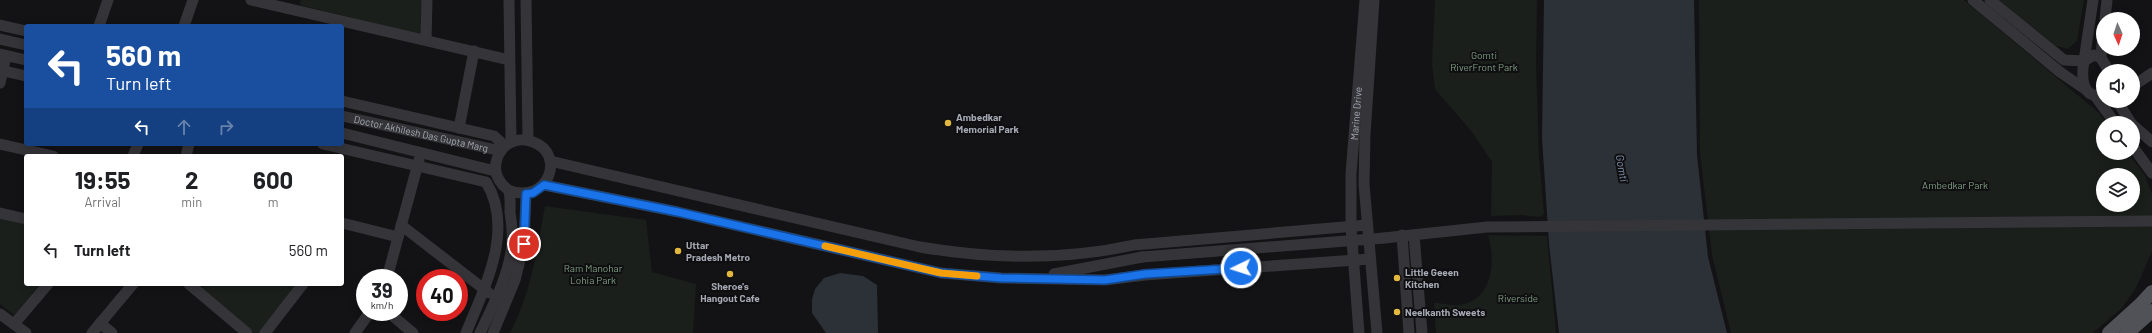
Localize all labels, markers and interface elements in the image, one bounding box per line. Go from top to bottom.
north arrow [2096,12,2140,56]
map controls [2096,12,2140,212]
text: 560 m [106,38,181,72]
icon: left [40,40,92,92]
park label: Gomti RiverFront Park [1450,49,1518,73]
button: sound [2096,64,2140,108]
text: Turn left [106,72,172,94]
street label: Marine Drive [1348,86,1364,141]
place label: Ambedkar Memorial Park [956,111,1020,135]
street label: Doctor Akhilesh Das Gupta Marg [353,113,489,154]
icon: left [131,116,153,138]
icon: ahead [173,116,195,138]
icon: right [215,116,237,138]
button: search [2096,116,2140,160]
marker: Ambedkar Memorial Park [943,118,953,128]
water label: Gomtī [1614,153,1632,184]
text: 19:55 [75,165,131,194]
text: 2 [185,165,199,194]
text: 600 [253,165,293,194]
button: layers [2096,168,2140,212]
park label: Ambedkar Park [1922,179,1988,191]
text: Arrival [84,194,121,210]
text: min [181,194,202,210]
text: m [268,194,279,210]
pin [507,227,541,261]
icon: arrive [513,233,535,255]
icon: left [40,239,62,261]
place label: Uttar Pradesh Metro [686,239,751,263]
text: Turn left [74,241,130,259]
text: 560 m [289,241,328,259]
marker: Uttar Pradesh Metro [673,246,683,256]
position arrow [1220,247,1262,289]
park label: Ram Manohar Lohia Park [564,262,623,286]
place label: Little Geeen Kitchen [1405,266,1459,290]
speed limit sign: 40 [416,269,468,321]
marker: Sheroe's Hangout Cafe [725,269,735,279]
marker: Little Geeen Kitchen [1392,273,1402,283]
text: 39 [371,278,393,302]
place label: Sheroe's Hangout Cafe [700,280,760,304]
park label: Riverside [1498,292,1538,304]
text: km/h [371,299,393,311]
place label: Neelkanth Sweets [1405,306,1485,318]
marker: Neelkanth Sweets [1392,307,1402,317]

